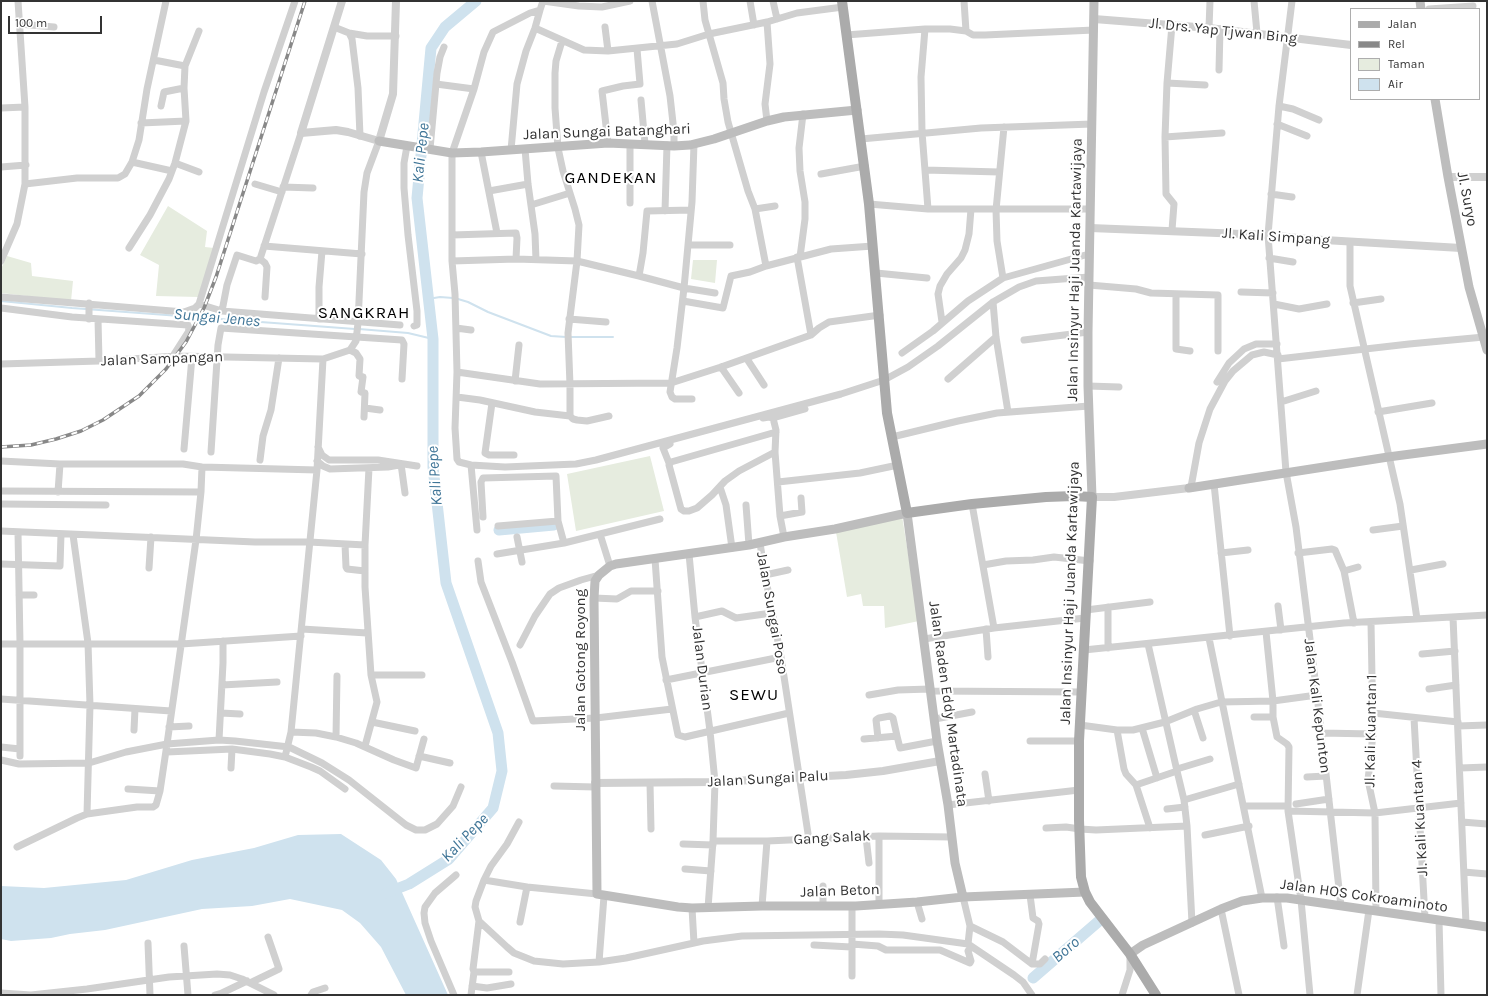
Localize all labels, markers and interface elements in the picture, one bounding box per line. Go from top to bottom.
scale bar [10,8,104,34]
legend [1350,8,1480,100]
street label: Jl. Drs. Yap Tjwan Bing [1148,14,1298,48]
text: 100 m [15,16,47,30]
text: Jalan [1388,17,1417,31]
text: Rel [1388,37,1405,51]
text: Taman [1388,57,1425,71]
text: Air [1388,77,1403,91]
street label: Jalan Sungai Batanghari [523,120,691,144]
water label: Kali Pepe [408,122,434,184]
street label: Jalan Insinyur Haji Juanda Kartawijaya [1064,138,1086,402]
district label: GANDEKAN [565,168,657,188]
street label: Jl. Suryo [1453,170,1481,228]
street label: Jl. Kali Simpang [1221,224,1331,250]
district label: SANGKRAH [318,303,410,323]
water label: Sungai Jenes [173,305,261,331]
street label: Jalan Sampangan [100,348,224,370]
water label: Kali Pepe [423,445,447,507]
street label: Jalan Insinyur Haji Juanda Kartawijaya [1056,461,1084,725]
street label: Jalan Sungai Poso [752,550,792,676]
street label: Jalan Gotong Royong [572,589,590,731]
street label: Jalan Raden Eddy Martadinata [925,600,971,808]
street label: Jalan Durian [688,624,716,712]
street label: Jalan Kali Kepunton [1300,638,1334,774]
street label: Jl. Kali Kuantan 1 [1361,674,1381,788]
district label: SEWU [729,685,779,705]
street label: Jl. Kali Kuantan 4 [1408,759,1432,877]
street label: Jalan Sungai Palu [707,767,829,791]
water label: Kali Pepe [437,810,493,866]
street label: Gang Salak [793,827,871,849]
street label: Jalan HOS Cokroaminoto [1279,875,1449,917]
street label: Jalan Beton [800,881,880,901]
water label: Boro [1048,933,1084,967]

